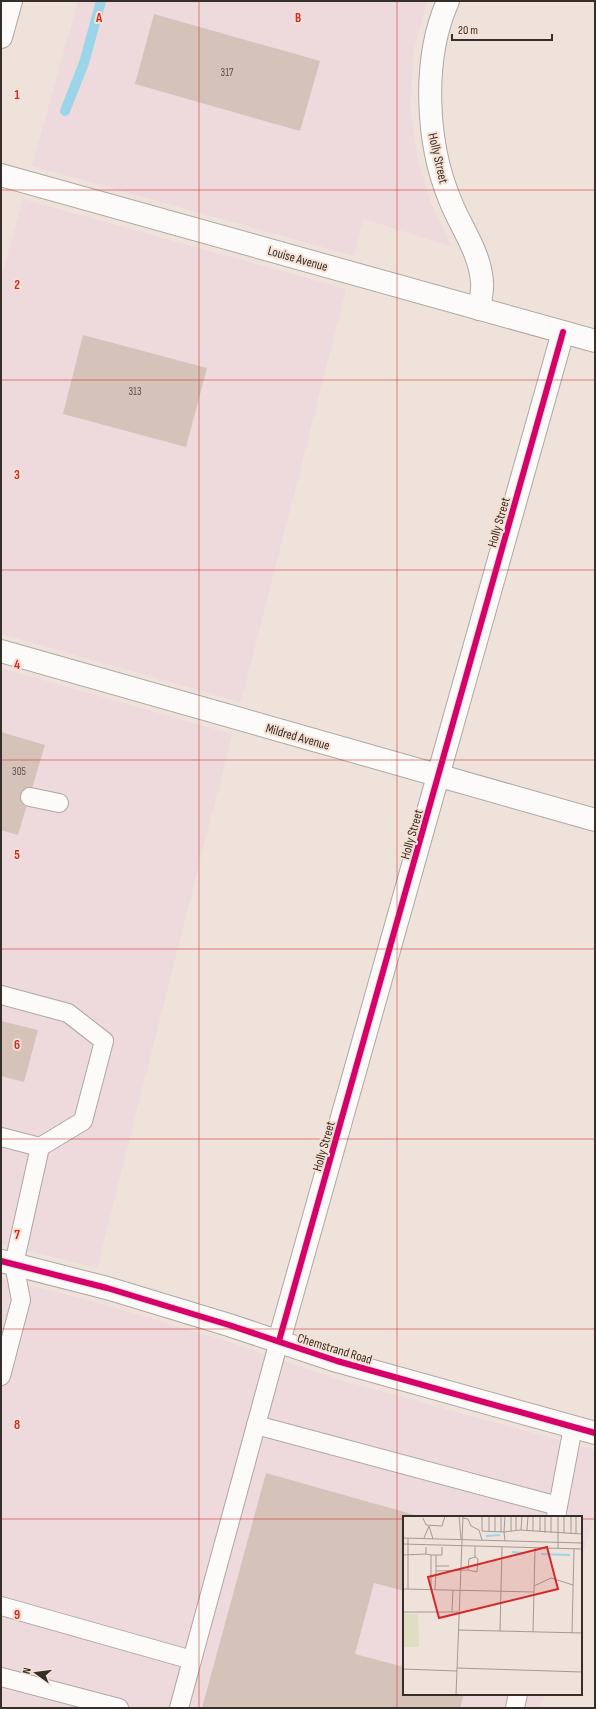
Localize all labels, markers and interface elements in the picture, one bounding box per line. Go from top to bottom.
text: A [95,10,103,26]
text: B [295,10,301,26]
scale bar [452,16,552,42]
text: 20 m [458,23,478,38]
house number: 317 [221,66,234,79]
text: 1 [14,87,20,103]
street label: Holly Street [424,131,452,185]
street label: Louise Avenue [266,243,330,275]
text: 2 [14,277,20,293]
house number: 313 [128,385,142,398]
text: 3 [14,467,20,483]
street label: Holly Street [484,495,514,549]
text: 4 [14,657,20,673]
street label: Mildred Avenue [264,720,332,754]
house number: 305 [12,765,26,778]
street label: Holly Street [397,807,427,861]
text: 5 [14,847,20,863]
text: 6 [14,1037,20,1053]
street label: Holly Street [309,1119,339,1173]
text: 7 [14,1227,20,1243]
street label: Chemstrand Road [295,1330,374,1368]
text: 8 [14,1417,20,1433]
inset map [403,1516,582,1695]
text: 9 [14,1607,20,1623]
north arrow [16,1653,56,1693]
text: N [20,1666,34,1675]

